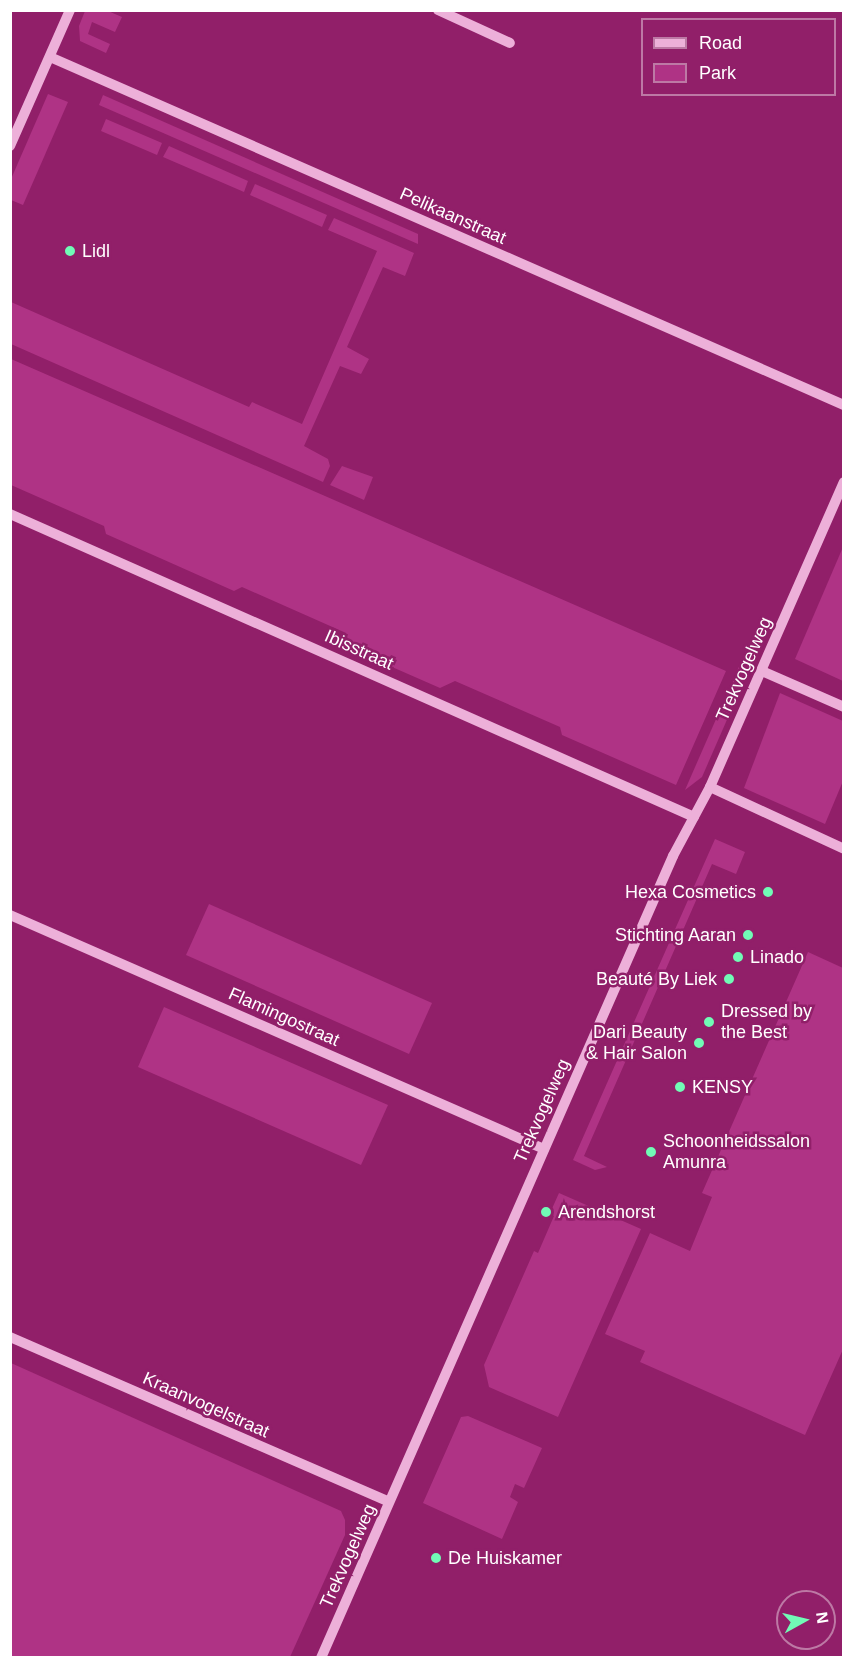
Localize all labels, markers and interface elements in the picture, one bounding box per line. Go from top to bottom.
legend [641,18,836,96]
text: Road [699,33,742,53]
text: Park [699,63,736,83]
street label: Pelikaanstraat [397,183,509,249]
place label: Lidl [82,240,110,262]
marker: Lidl [63,244,77,258]
street label: Trekvogelweg [711,614,777,724]
street label: Ibisstraat [321,625,397,675]
place label: Hexa Cosmetics [625,881,756,903]
marker: Hexa Cosmetics [761,885,775,899]
place label: Stichting Aaran [614,924,736,946]
marker: Stichting Aaran [741,928,755,942]
place label: Linado [750,946,804,968]
marker: Linado [731,950,745,964]
place label: Beauté By Liek [596,968,717,990]
marker: Beauté By Liek [722,972,736,986]
street label: Flamingostraat [225,983,343,1051]
place label: Dressed by the Best [721,1001,812,1044]
marker: Dressed by the Best [702,1015,716,1029]
place label: Dari Beauty & Hair Salon [586,1022,687,1064]
marker: Dari Beauty & Hair Salon [692,1036,706,1050]
street label: Trekvogelweg [509,1056,575,1166]
place label: KENSY [692,1076,753,1098]
marker: KENSY [673,1080,687,1094]
place label: Schoonheidssalon Amunra [663,1131,810,1174]
marker: Schoonheidssalon Amunra [644,1145,658,1159]
place label: Arendshorst [558,1201,655,1223]
marker: Arendshorst [539,1205,553,1219]
street label: Kraanvogelstraat [139,1367,273,1443]
street label: Trekvogelweg [315,1501,381,1611]
place label: De Huiskamer [448,1547,562,1569]
marker: De Huiskamer [429,1551,443,1565]
north arrow [776,1590,836,1650]
text: N [813,1611,832,1625]

